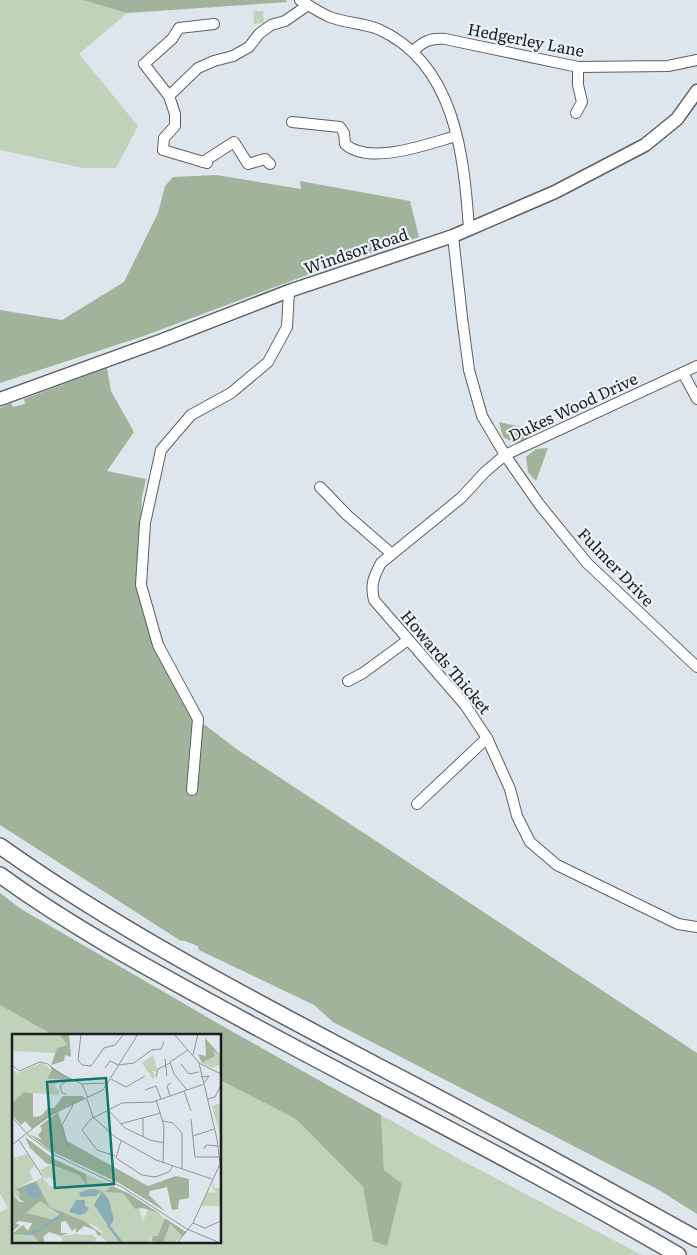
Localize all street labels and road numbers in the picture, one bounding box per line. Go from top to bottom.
street label: Hedgerley Lane [466,16,587,62]
street label: Windsor Road [300,221,411,279]
street label: Dukes Wood Drive [504,366,641,447]
street label: Fulmer Drive [573,522,661,611]
street label: Howards Thicket [396,604,498,719]

